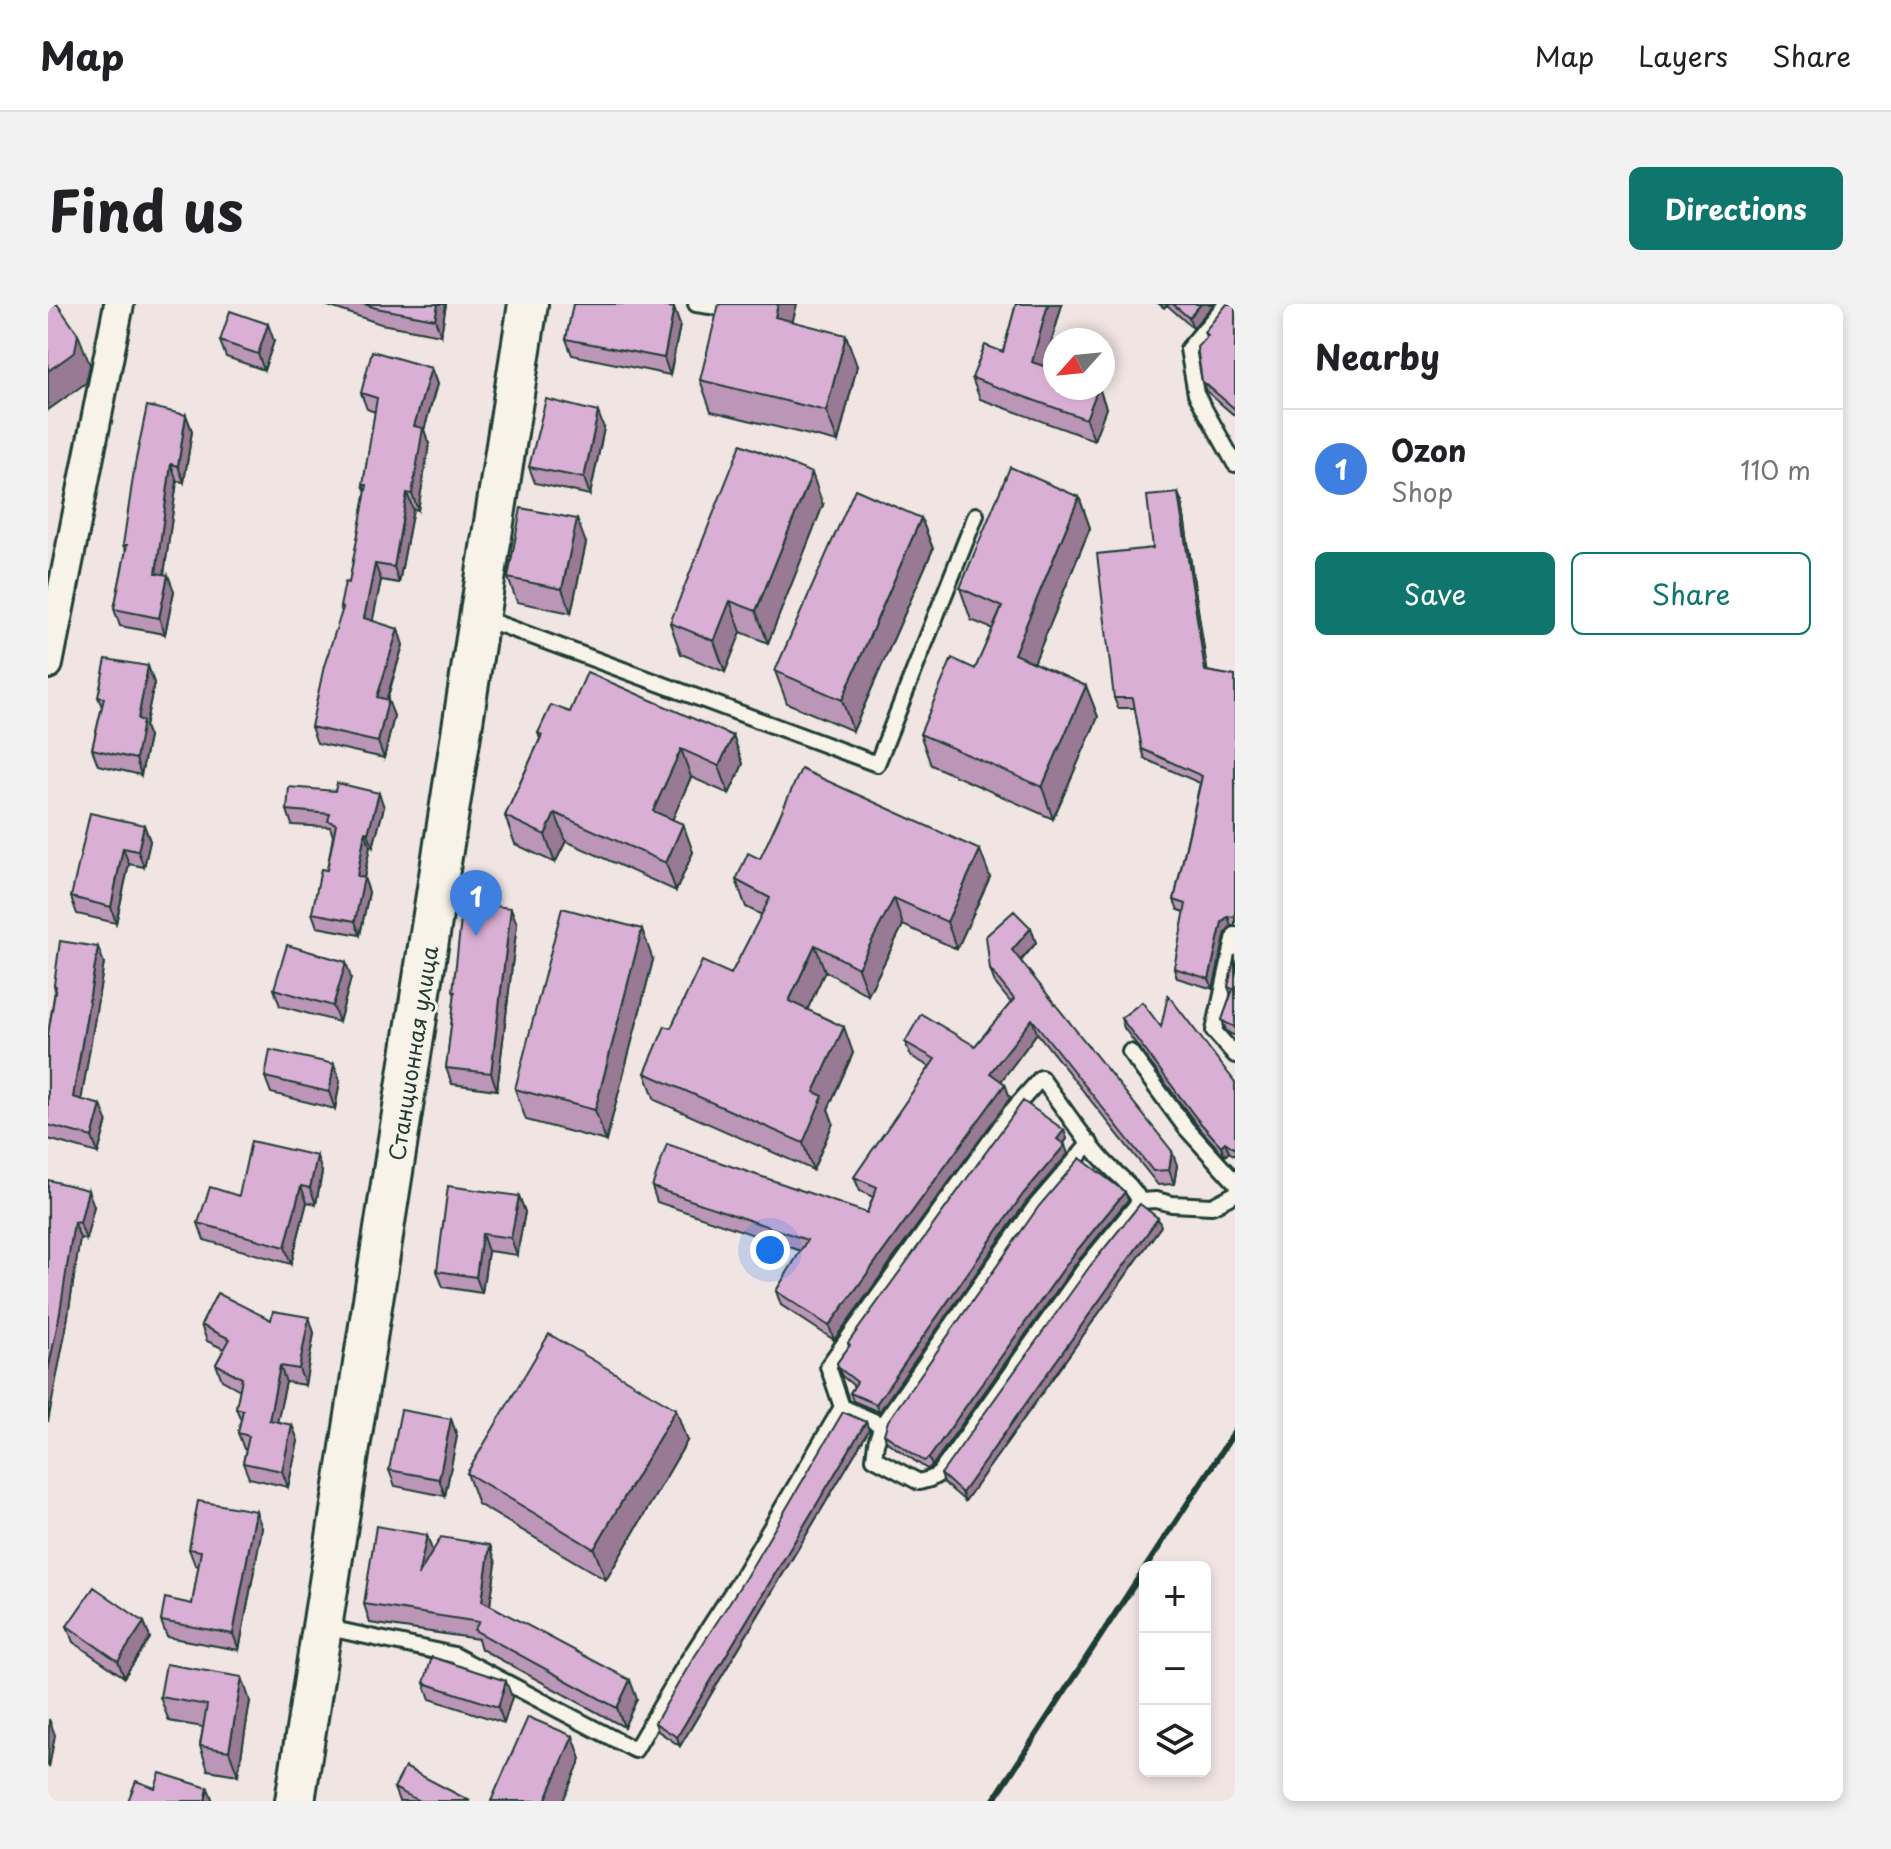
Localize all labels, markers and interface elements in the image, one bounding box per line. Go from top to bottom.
text: Map [40,27,124,84]
text: Map [1534,34,1594,77]
text: Layers [1638,34,1728,77]
text: Share [1772,34,1851,77]
text: Find us [48,166,244,251]
button: Directions [1629,167,1843,250]
north arrow [1043,328,1115,400]
text: Nearby [1315,330,1440,382]
text: Ozon [1391,427,1466,472]
text: 1 [1335,450,1347,489]
text: 110 m [1740,450,1811,489]
text: Shop [1391,472,1453,511]
button: Save [1315,552,1555,635]
button: Share [1571,552,1811,635]
pin: 1 [450,870,502,936]
street label: Станционная улица [379,943,445,1163]
your location [750,1230,790,1270]
map controls [1139,1561,1211,1777]
button: + [1139,1561,1211,1633]
button: − [1139,1633,1211,1705]
button: layers [1139,1705,1211,1777]

